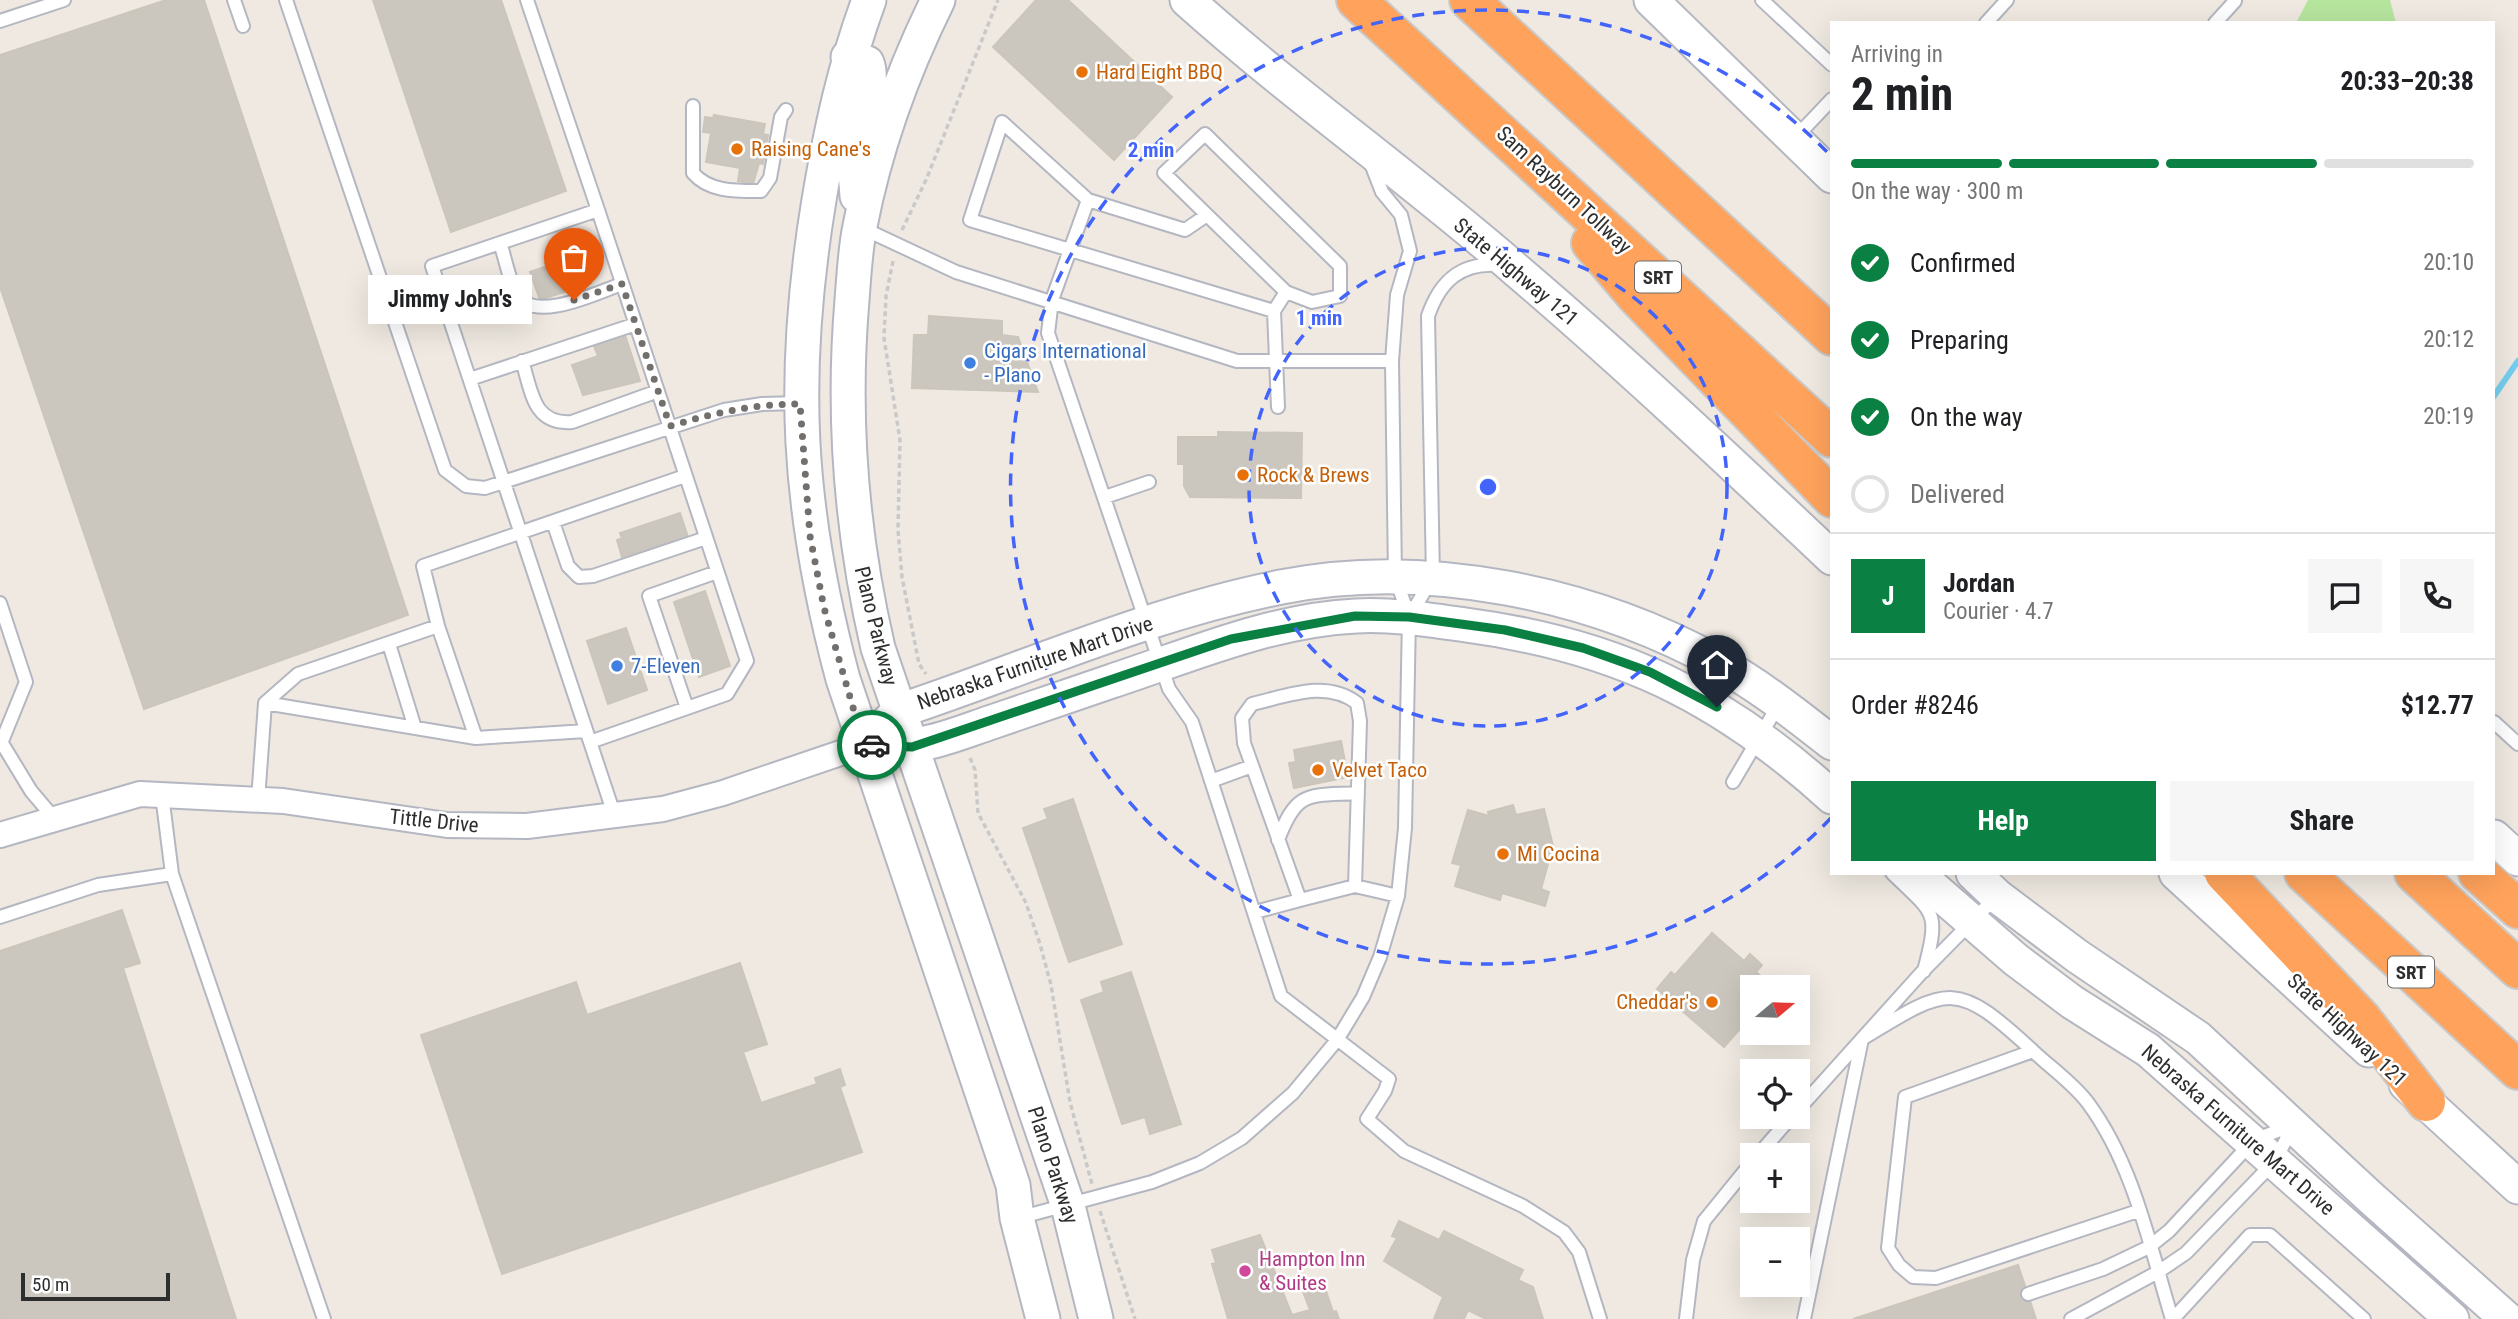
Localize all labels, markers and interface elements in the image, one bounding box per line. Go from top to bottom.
text: Arriving in [1851,41,1943,68]
place label: Hard Eight BBQ [1096,60,1223,84]
marker: Hard Eight BBQ [1074,64,1090,80]
text: 20:33–20:38 [2340,66,2474,96]
text: 2 min [1851,67,1953,121]
street label: Sam Rayburn Tollway [1492,121,1636,259]
place label: Raising Cane's [751,137,871,161]
text: 2 min [1128,138,1174,162]
marker: Raising Cane's [729,141,745,157]
text: On the way · 300 m [1851,178,2023,205]
street label: State Highway 121 [1449,213,1583,331]
pin [544,228,604,300]
icon: bag [555,239,593,277]
icon: check [1851,244,1889,282]
text: Confirmed [1910,248,2016,278]
text: 20:10 [2423,249,2474,276]
road number: SRT [1635,262,1681,292]
callout: Jimmy John's [368,276,532,324]
text: Jimmy John's [388,286,512,313]
text: 1 min [1296,306,1342,330]
icon: check [1851,321,1889,359]
text: Preparing [1910,325,2009,355]
text: 20:12 [2423,326,2474,353]
place label: Cigars International - Plano [984,339,1147,387]
marker: Cigars International - Plano [962,355,978,371]
icon: check [1851,398,1889,436]
text: On the way [1910,402,2023,432]
text: 20:19 [2423,403,2474,430]
place label: Rock & Brews [1257,463,1370,487]
marker: Rock & Brews [1235,467,1251,483]
centre of rings [1476,475,1500,499]
text: Delivered [1910,479,2005,509]
button: chat [2308,559,2382,633]
button: phone [2400,559,2474,633]
street label: Plano Parkway [850,564,902,688]
text: Jordan [1943,568,2015,598]
text: J [1882,581,1894,611]
text: Courier · 4.7 [1943,598,2054,625]
street label: Nebraska Furniture Mart Drive [914,611,1156,715]
pin [1687,635,1747,707]
icon: home [1698,646,1736,684]
place label: 7-Eleven [631,654,700,678]
marker: 7-Eleven [609,658,625,674]
text: Order #8246 [1851,690,1979,720]
text: $12.77 [2401,690,2474,720]
courier [837,710,907,780]
icon: car [853,726,891,764]
place label: Velvet Taco [1332,758,1427,782]
marker: Velvet Taco [1310,762,1326,778]
button: Help [1851,781,2156,861]
button: Share [2170,781,2474,861]
street label: Tittle Drive [388,804,480,838]
place label: Mi Cocina [1517,842,1600,866]
marker: Mi Cocina [1495,846,1511,862]
road number: SRT [2388,956,2434,988]
street label: State Highway 121 [2282,969,2412,1091]
north arrow [1740,975,1810,1045]
map controls [1740,975,1810,1297]
place label: Cheddar's [1616,990,1698,1014]
marker: Cheddar's [1704,994,1720,1010]
street label: Nebraska Furniture Mart Drive [2137,1040,2339,1220]
button: locate [1740,1059,1810,1129]
street label: Plano Parkway [1023,1103,1083,1227]
button: + [1740,1143,1810,1213]
button: − [1740,1227,1810,1297]
place label: Hampton Inn & Suites [1259,1247,1365,1295]
marker: Hampton Inn & Suites [1237,1263,1253,1279]
scale bar [21,1270,170,1302]
text: 50 m [32,1273,69,1296]

